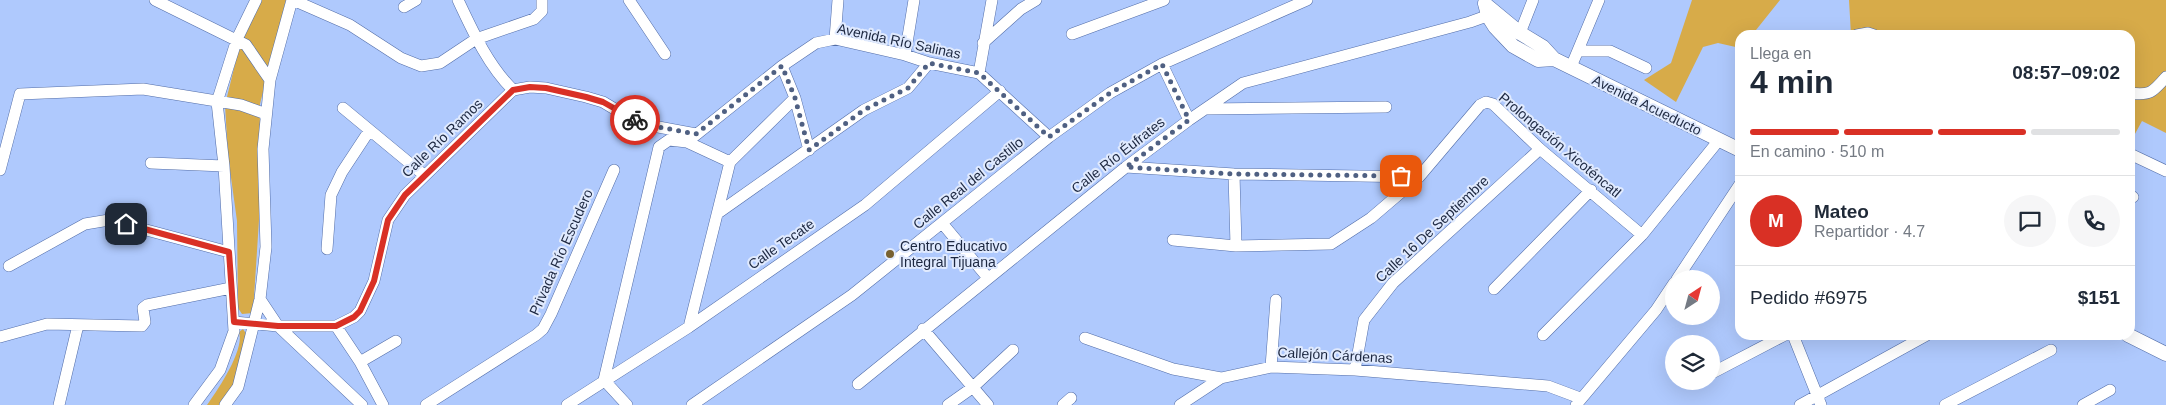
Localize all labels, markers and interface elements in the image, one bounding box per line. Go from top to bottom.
street label: Avenida Río Salinas [836,20,962,62]
text: Llega en [1750,45,1811,62]
text: 08:57–09:02 [2012,62,2120,83]
text: 4 min [1750,64,1834,100]
street label: Avenida Acueducto [1590,72,1704,138]
street label: Prolongación Xicoténcatl [1496,89,1624,201]
street label: Calle Río Ramos [398,95,486,181]
courier [610,95,660,145]
icon: bike [621,106,649,134]
street label: Calle Río Éufrates [1068,114,1168,196]
street label: Calle Real del Castillo [910,134,1026,232]
text: En camino · 510 m [1750,143,1884,160]
pin [1380,155,1422,197]
icon: bag [1387,162,1415,190]
street label: Calle 16 De Septiembre [1372,172,1492,286]
street label: Privada Río Escudero [526,186,596,317]
button: chat [2004,195,2056,247]
button: phone [2068,195,2120,247]
text: Mateo [1814,201,1869,222]
pin [105,203,147,245]
icon: home [112,210,140,238]
text: M [1768,210,1784,231]
street label: Calle Tecate [745,215,817,273]
text: Repartidor · 4.7 [1814,223,1925,240]
place label: Centro Educativo Integral Tijuana [900,238,1008,270]
marker: Centro Educativo Integral Tijuana [884,248,896,260]
north arrow [1665,270,1720,325]
map controls [1665,270,1720,390]
text: Pedido #6975 [1750,287,1867,308]
text: $151 [2078,287,2120,308]
button: layers [1665,335,1720,390]
street label: Callejón Cárdenas [1277,344,1393,366]

